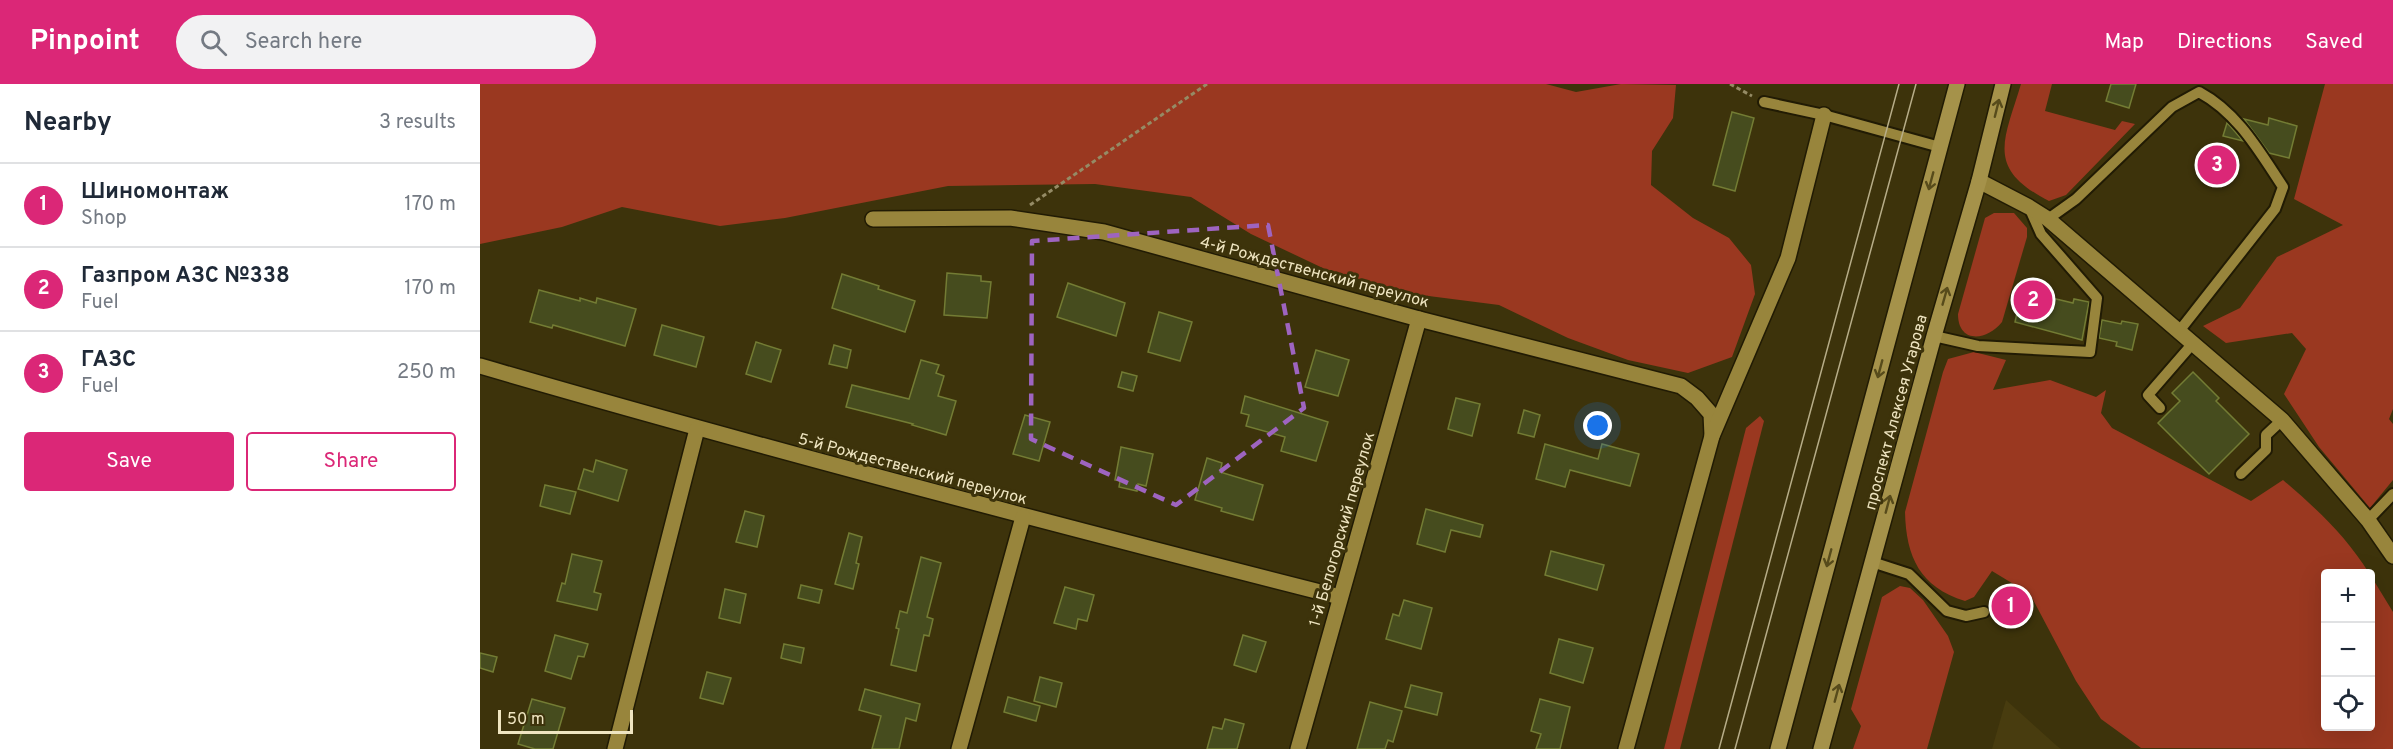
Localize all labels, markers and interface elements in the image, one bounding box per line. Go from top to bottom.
search box [176,15,596,69]
text: Pinpoint [30,24,140,60]
icon: search [197,26,230,59]
text: Search here [245,29,362,56]
text: Map [2104,29,2144,56]
text: Directions [2177,29,2272,56]
text: Saved [2305,29,2363,56]
one-way arrow [1991,99,2003,118]
text: Nearby [24,107,112,140]
text: 3 results [379,110,456,136]
pin: 3 [2198,142,2236,188]
one-way arrow [1925,171,1936,190]
text: Шиномонтаж [81,179,229,206]
text: 1 [40,192,48,218]
text: 170 m [404,192,456,218]
text: Shop [81,206,127,232]
street label: 4-й Рождественский переулок [1198,233,1431,313]
text: Газпром АЗС №338 [81,263,290,290]
text: 2 [37,276,50,302]
text: 170 m [404,276,456,302]
pin: 2 [2014,278,2052,322]
one-way arrow [1940,287,1951,306]
text: Fuel [81,290,119,316]
street label: проспект Алексея Угарова [1861,312,1933,513]
text: ГАЗС [81,347,136,374]
one-way arrow [1874,359,1886,378]
text: 3 [38,360,50,386]
text: 250 m [397,360,456,386]
text: Fuel [81,374,119,400]
your location [1583,411,1612,440]
street label: 5-й Рождественский переулок [796,430,1029,510]
street label: 1-й Белогорский переулок [1306,430,1380,629]
button: Save [24,432,234,491]
button: Share [246,432,456,491]
one-way arrow [1883,495,1894,514]
one-way arrow [1823,548,1835,567]
map controls [2321,569,2375,731]
button: + [2321,569,2375,623]
pin: 1 [1992,584,2030,628]
button: − [2321,623,2375,677]
button: locate [2321,677,2375,731]
one-way arrow [1831,683,1843,702]
scale bar [498,707,633,734]
text: 50 m [507,710,545,730]

